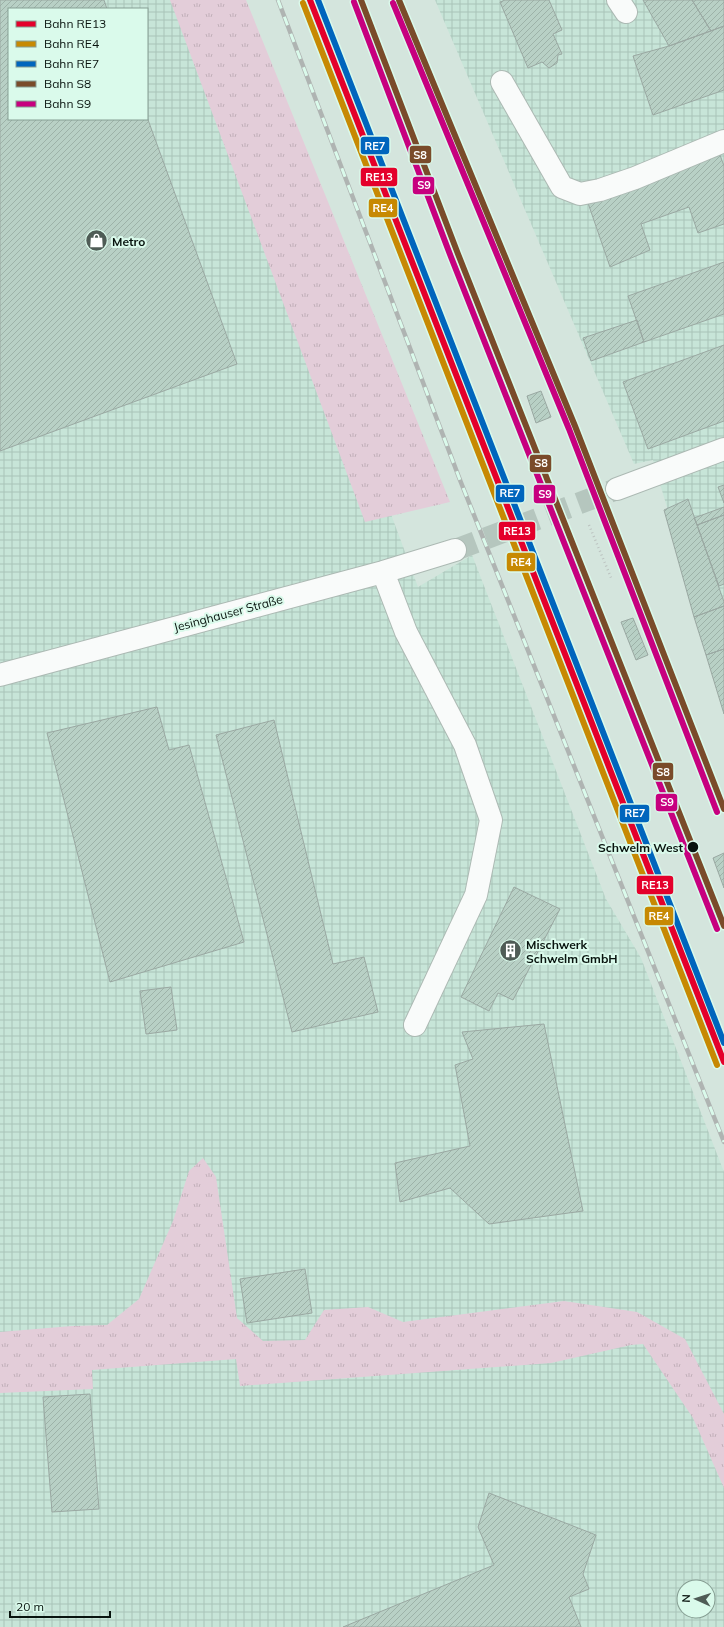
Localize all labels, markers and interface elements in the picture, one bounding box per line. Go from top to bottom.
legend [8,8,148,120]
text: Bahn RE13 [44,16,106,31]
text: Bahn RE4 [44,36,99,51]
text: Bahn RE7 [44,56,99,71]
text: Bahn S8 [44,76,91,91]
text: Bahn S9 [44,96,91,111]
line badge: RE7 [360,136,390,155]
text: RE7 [365,139,386,153]
line badge: S8 [409,145,432,164]
text: S8 [413,148,427,162]
line badge: RE13 [360,167,398,187]
text: RE13 [365,170,393,184]
line badge: S9 [412,176,435,195]
text: S9 [417,178,431,192]
line badge: RE4 [368,198,398,218]
text: RE4 [373,201,394,215]
shop icon: Metro [83,228,109,254]
place label: Metro [112,234,145,249]
line badge: S8 [529,454,552,473]
text: S8 [534,456,548,470]
line badge: RE7 [495,484,525,503]
line badge: S9 [533,484,556,504]
text: RE7 [500,486,521,500]
text: S9 [538,487,552,501]
line badge: RE13 [498,521,536,541]
text: RE13 [503,524,531,538]
line badge: RE4 [506,552,536,572]
text: RE4 [511,555,532,569]
street label: Jesinghauser Straße [172,591,284,635]
line badge: S8 [652,762,674,781]
text: S8 [656,765,670,779]
line badge: S9 [655,793,678,812]
text: S9 [660,795,674,809]
line badge: RE7 [619,804,650,823]
text: RE7 [625,806,646,820]
place label: Schwelm West [598,840,683,855]
marker: Schwelm West [686,840,700,854]
line badge: RE13 [636,875,674,895]
text: RE13 [641,878,669,892]
line badge: RE4 [644,906,674,926]
text: RE4 [649,909,670,923]
place label: Mischwerk Schwelm GmbH [526,937,618,966]
building icon: Mischwerk Schwelm GmbH [498,938,524,964]
north arrow [676,1579,716,1619]
scale bar [10,1593,110,1619]
text: N [679,1594,693,1603]
text: 20 m [16,1599,44,1614]

